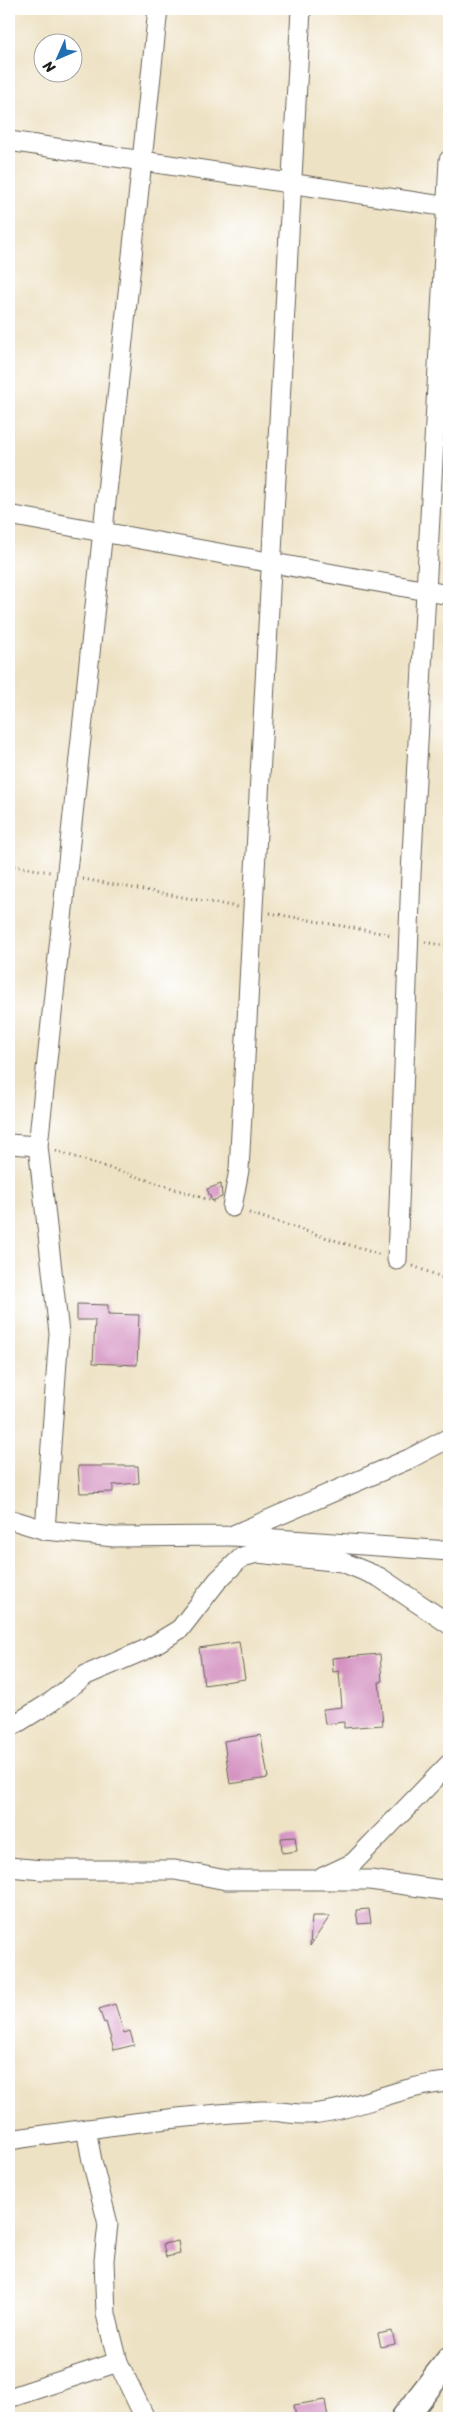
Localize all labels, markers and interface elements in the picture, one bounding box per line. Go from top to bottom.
north arrow [32,32,82,82]
text: N [37,54,62,80]

